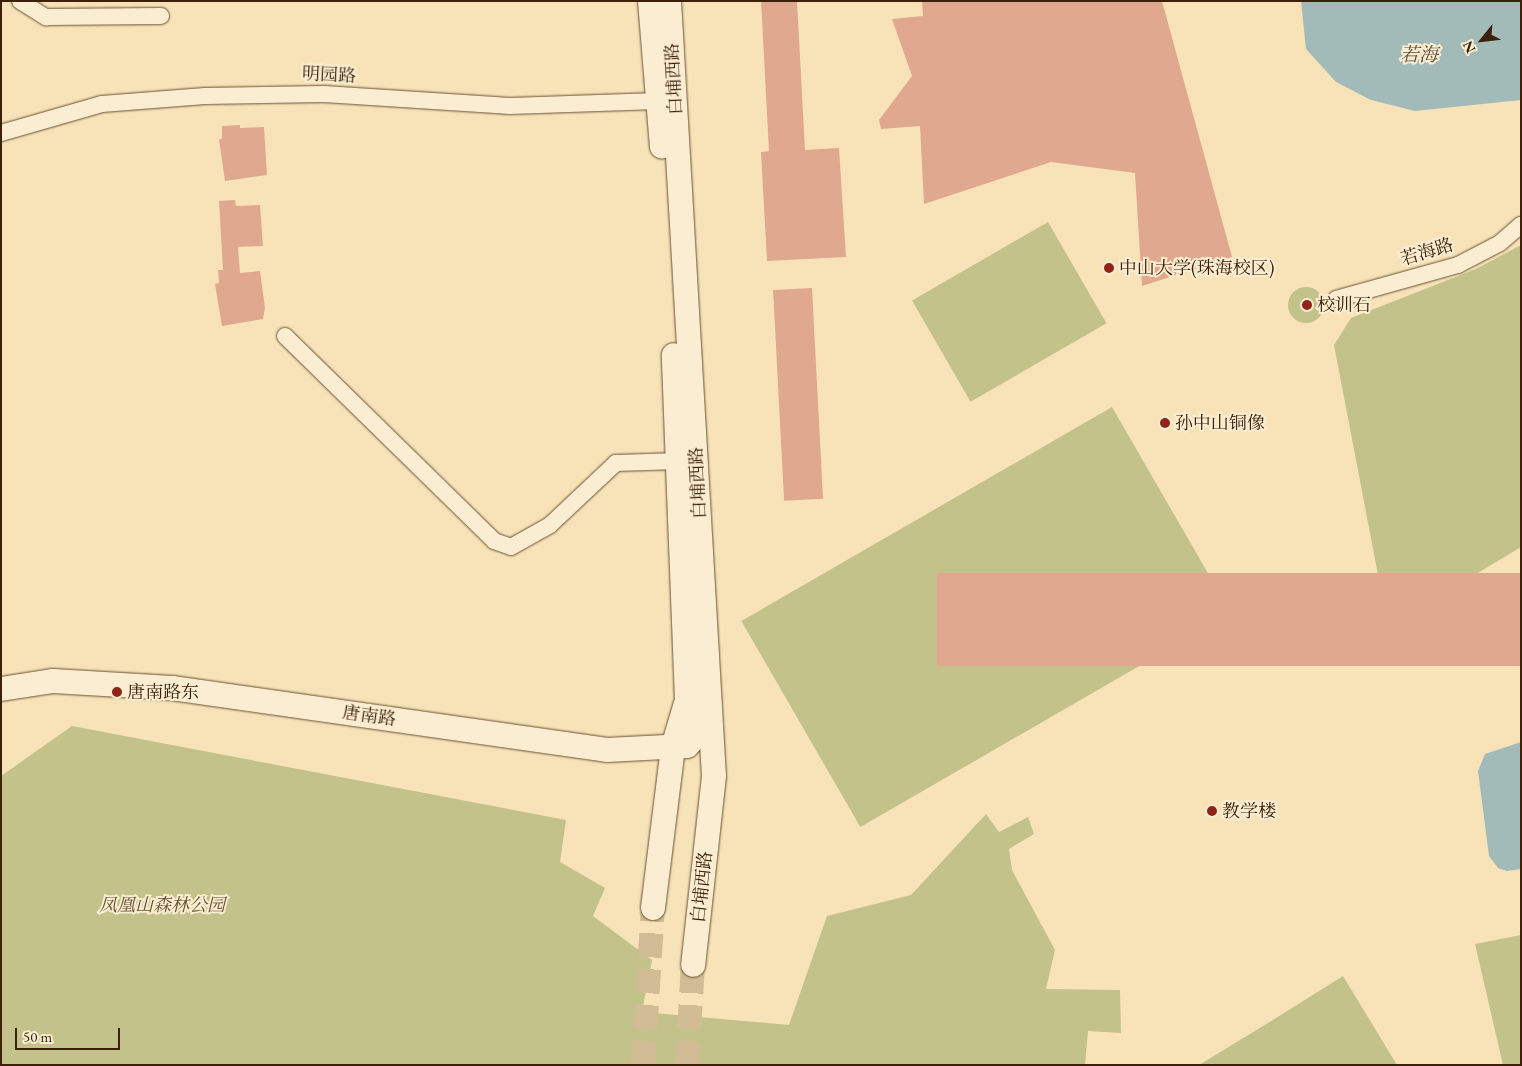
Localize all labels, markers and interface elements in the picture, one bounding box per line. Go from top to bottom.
north arrow [1457,15,1507,65]
text: N [1458,38,1480,57]
street label: 白埔西路 [661,42,687,116]
water label: 若海 [1400,44,1438,66]
street label: 明园路 [301,63,357,87]
street label: 若海路 [1398,234,1456,270]
place label: 中山大学(珠海校区) [1119,257,1274,279]
marker: 中山大学(珠海校区) [1103,262,1115,274]
place label: 校训石 [1317,294,1371,316]
marker: 校训石 [1301,299,1313,311]
place label: 孙中山铜像 [1175,412,1265,434]
marker: 孙中山铜像 [1159,417,1171,429]
street label: 白埔西路 [685,446,711,520]
place label: 唐南路东 [127,681,199,703]
marker: 唐南路东 [111,686,123,698]
street label: 唐南路 [341,702,397,730]
place label: 教学楼 [1222,800,1276,822]
marker: 教学楼 [1206,805,1218,817]
street label: 白埔西路 [687,850,717,924]
park label: 凤凰山森林公园 [99,894,225,916]
scale bar [18,1018,122,1050]
text: 50 m [23,1027,52,1046]

